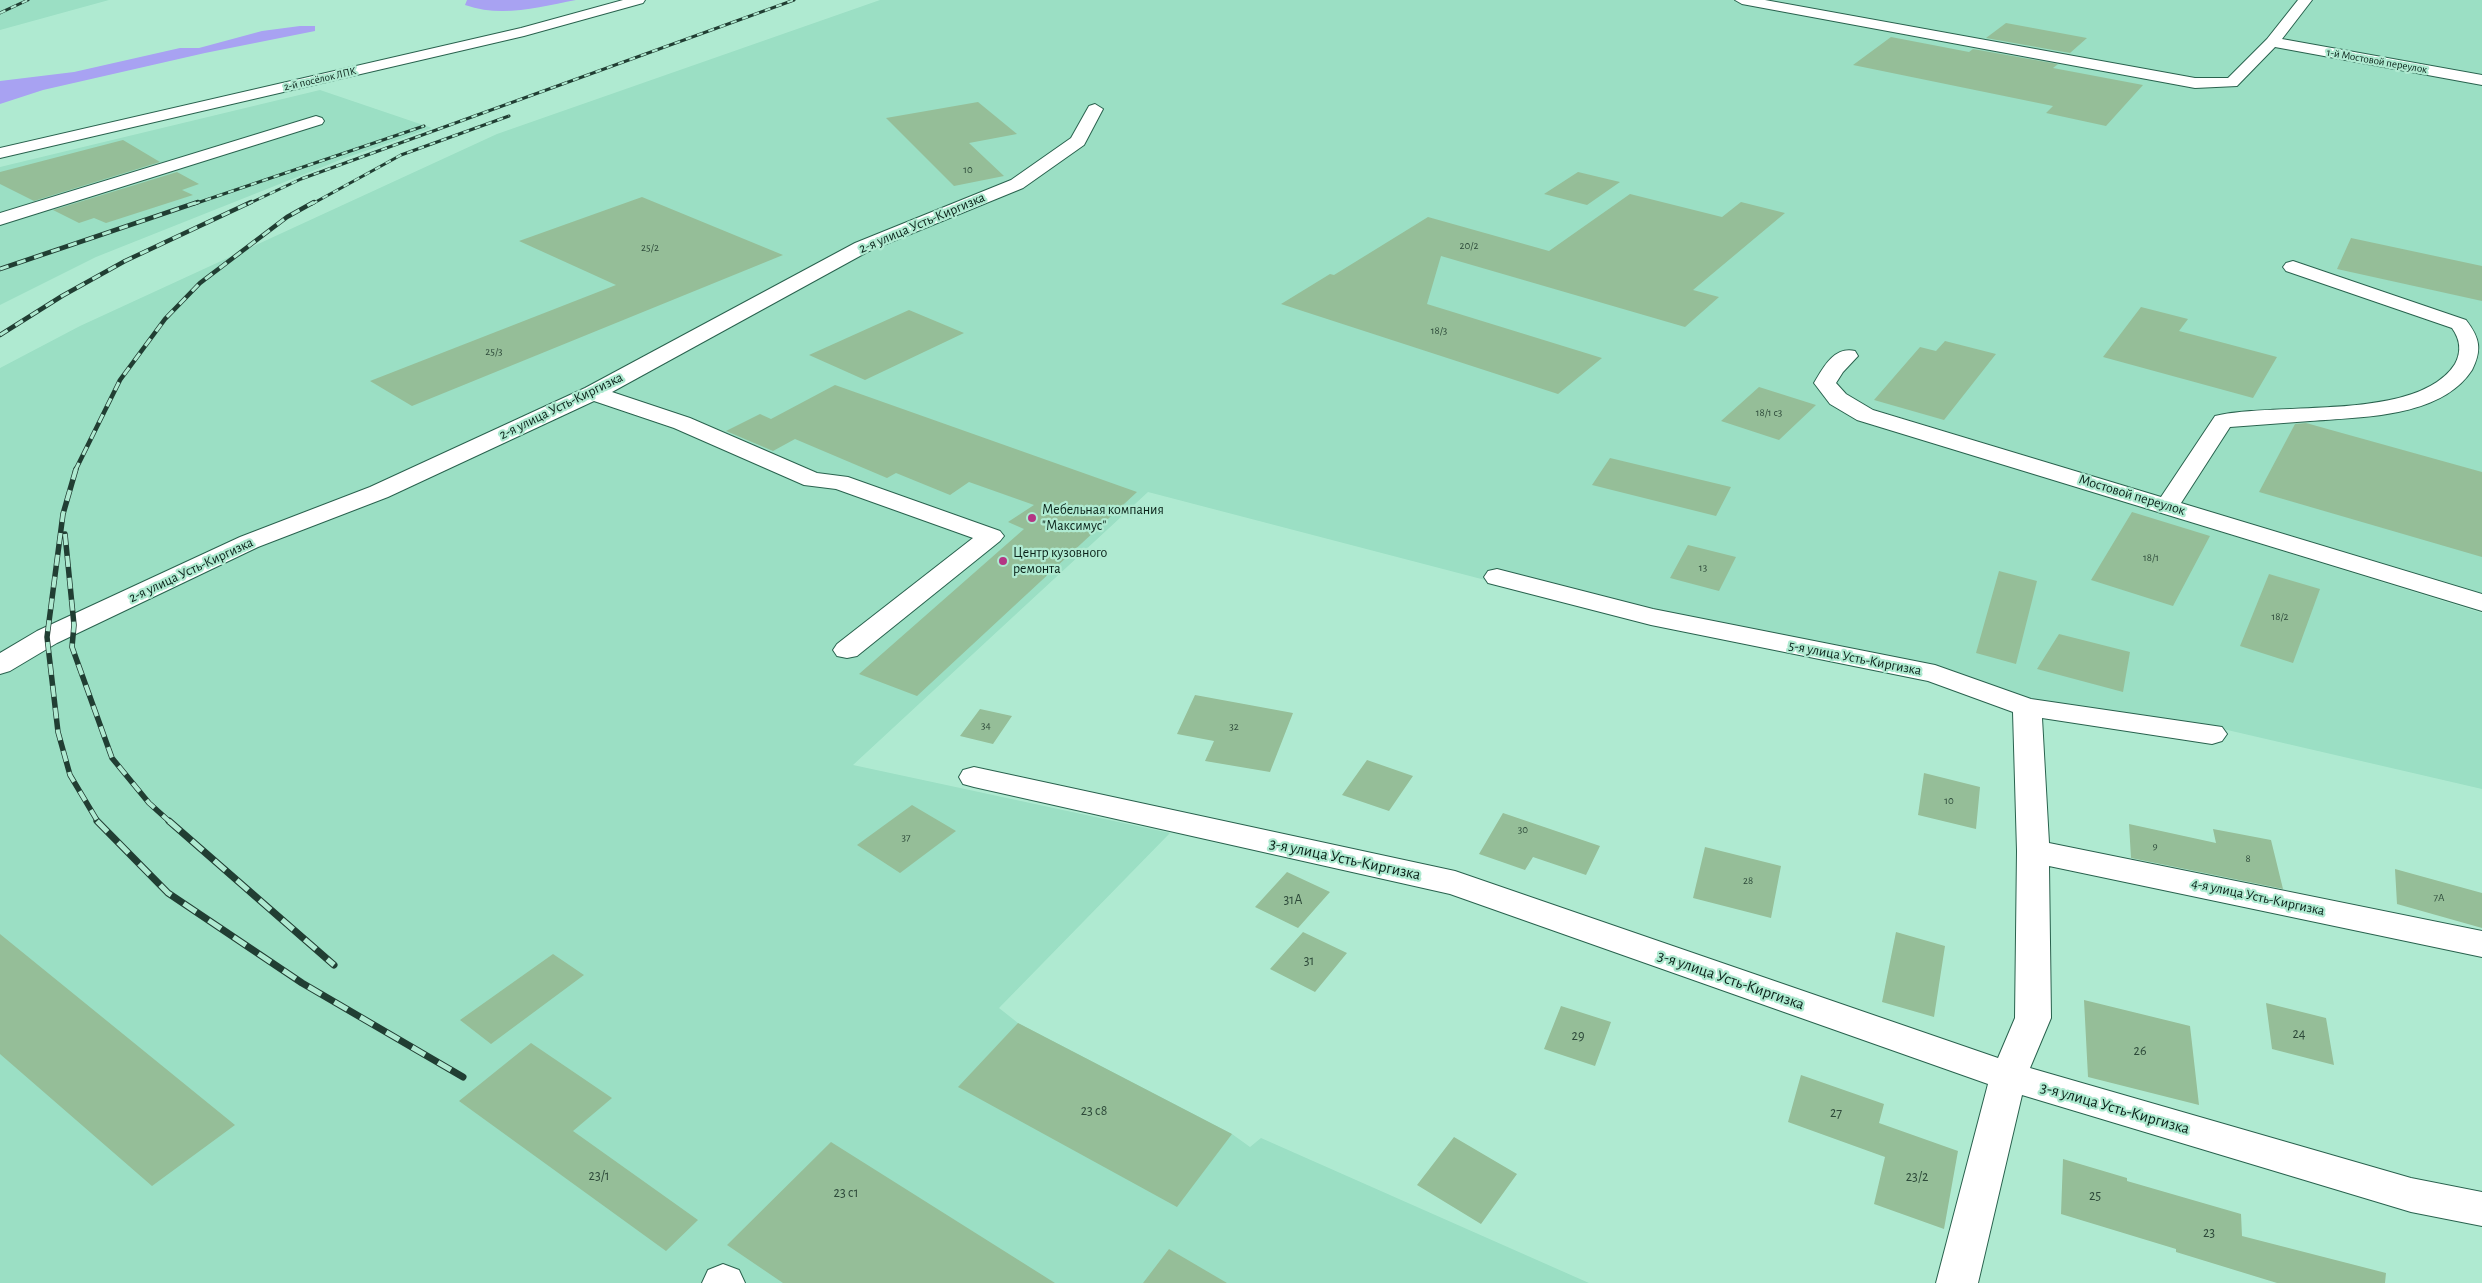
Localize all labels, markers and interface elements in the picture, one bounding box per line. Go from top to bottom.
street label: 1-й Мостовой переулок [2326,46,2428,76]
street label: 2-й посёлок ЛПК [282,64,358,94]
house number: 10 [963,163,973,177]
street label: 2-я улица Усть-Киргизка [856,189,988,257]
house number: 20/2 [1460,239,1478,253]
house number: 25/2 [641,241,659,255]
house number: 18/3 [1431,324,1447,338]
house number: 25/3 [485,345,503,359]
street label: 2-я улица Усть-Киргизка [496,369,626,443]
house number: 18/1 с3 [1756,406,1782,420]
street label: Мостовой переулок [2077,471,2187,519]
place label: Мебельная компания "Максимус" [1042,502,1164,534]
marker: Мебельная компания "Максимус" [1026,512,1038,524]
street label: 2-я улица Усть-Киргизка [126,534,256,606]
place label: Центр кузовного ремонта [1013,545,1107,578]
house number: 18/1 [2143,551,2159,565]
marker: Центр кузовного ремонта [997,555,1009,567]
house number: 13 [1699,561,1707,575]
house number: 18/2 [2271,610,2289,624]
street label: 5-я улица Усть-Киргизка [1787,637,1923,679]
house number: 34 [981,719,991,733]
house number: 32 [1229,720,1239,734]
house number: 10 [1944,794,1954,808]
house number: 30 [1518,823,1528,837]
house number: 37 [901,831,911,845]
street label: 3-я улица Усть-Киргизка [1268,834,1422,884]
house number: 9 [2152,839,2158,853]
house number: 8 [2245,852,2251,866]
house number: 28 [1743,874,1753,888]
street label: 4-я улица Усть-Киргизка [2190,875,2326,919]
house number: 7А [2433,891,2445,905]
house number: 31А [1284,892,1302,908]
street label: 3-я улица Усть-Киргизка [1655,946,1807,1014]
house number: 31 [1304,953,1314,969]
house number: 24 [2292,1026,2306,1042]
house number: 29 [1572,1028,1584,1044]
house number: 26 [2134,1043,2146,1059]
street label: 3-я улица Усть-Киргизка [2038,1078,2192,1138]
house number: 23 с8 [1081,1103,1107,1119]
house number: 27 [1830,1105,1842,1121]
house number: 23/1 [589,1168,609,1184]
house number: 23/2 [1906,1169,1928,1185]
house number: 23 с1 [834,1185,858,1201]
house number: 25 [2089,1188,2101,1204]
house number: 23 [2203,1225,2215,1241]

